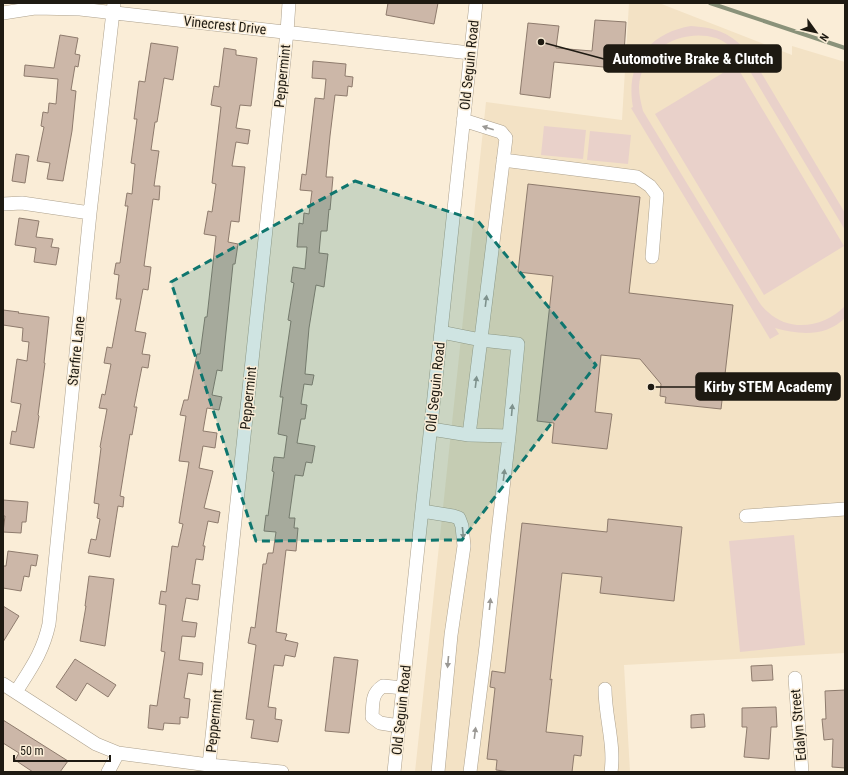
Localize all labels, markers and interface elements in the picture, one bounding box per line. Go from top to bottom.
north arrow [796,12,836,52]
street label: Vinecrest Drive [183,13,268,37]
street label: Old Seguin Road [456,19,482,111]
text: N [817,31,831,44]
street label: Peppermint [271,44,293,108]
callout: Automotive Brake & Clutch [604,45,781,72]
text: Automotive Brake & Clutch [613,50,773,68]
one-way arrow [482,125,494,131]
one-way arrow [483,295,489,307]
street label: Starfire Lane [64,315,88,387]
street label: Old Seguin Road [422,341,448,433]
street label: Peppermint [237,366,259,430]
callout: Kirby STEM Academy [696,373,840,400]
one-way arrow [473,376,479,388]
text: Kirby STEM Academy [704,378,832,396]
one-way arrow [508,404,515,416]
one-way arrow [501,469,508,481]
one-way arrow [459,527,466,539]
one-way arrow [487,598,493,610]
one-way arrow [445,656,452,668]
street label: Old Seguin Road [388,664,414,756]
street label: Edalyn Street [787,688,809,762]
street label: Peppermint [203,689,225,753]
one-way arrow [471,727,478,739]
scale bar [14,737,110,763]
text: 50 m [20,744,44,758]

